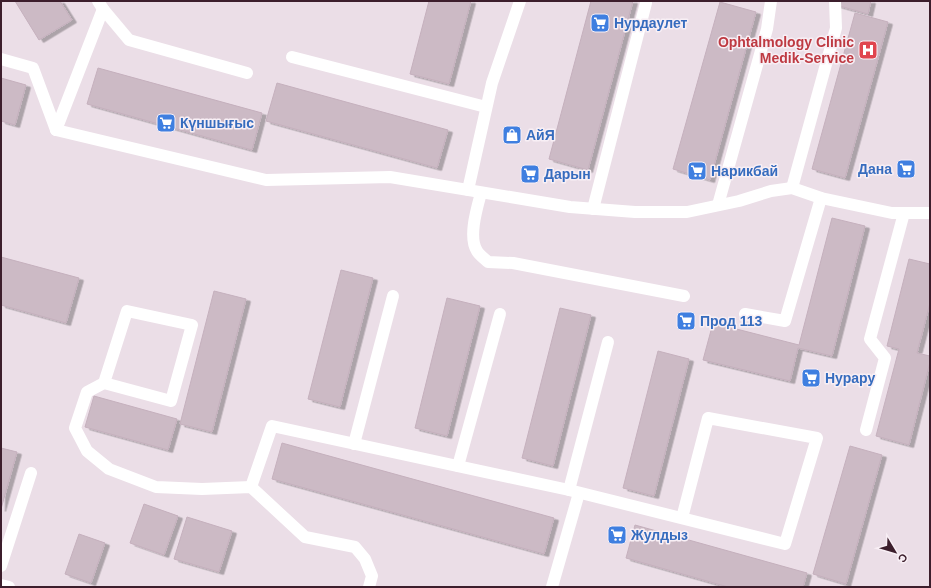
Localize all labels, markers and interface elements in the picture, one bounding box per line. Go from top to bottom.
supermarket icon: Нурдаулет [589,12,611,34]
place label: Нурдаулет [614,15,688,31]
place label: Ophtalmology Clinic Medik-Service [718,34,854,66]
hospital icon: Ophtalmology Clinic Medik-Service [857,39,879,61]
supermarket icon: Күншығыс [155,112,177,134]
place label: Күншығыс [180,115,254,131]
shop icon: АйЯ [501,124,523,146]
place label: АйЯ [526,127,555,143]
supermarket icon: Дана [895,158,917,180]
supermarket icon: Нарикбай [686,160,708,182]
place label: Дана [858,161,892,177]
supermarket icon: Дарын [519,163,541,185]
place label: Нарикбай [711,163,778,179]
place label: Дарын [544,166,591,182]
supermarket icon: Прод 113 [675,310,697,332]
place label: Прод 113 [700,313,763,329]
supermarket icon: Нурару [800,367,822,389]
place label: Нурару [825,370,875,386]
supermarket icon: Жулдыз [606,524,628,546]
place label: Жулдыз [630,527,688,543]
north arrow [875,532,915,572]
text: С [896,551,910,565]

